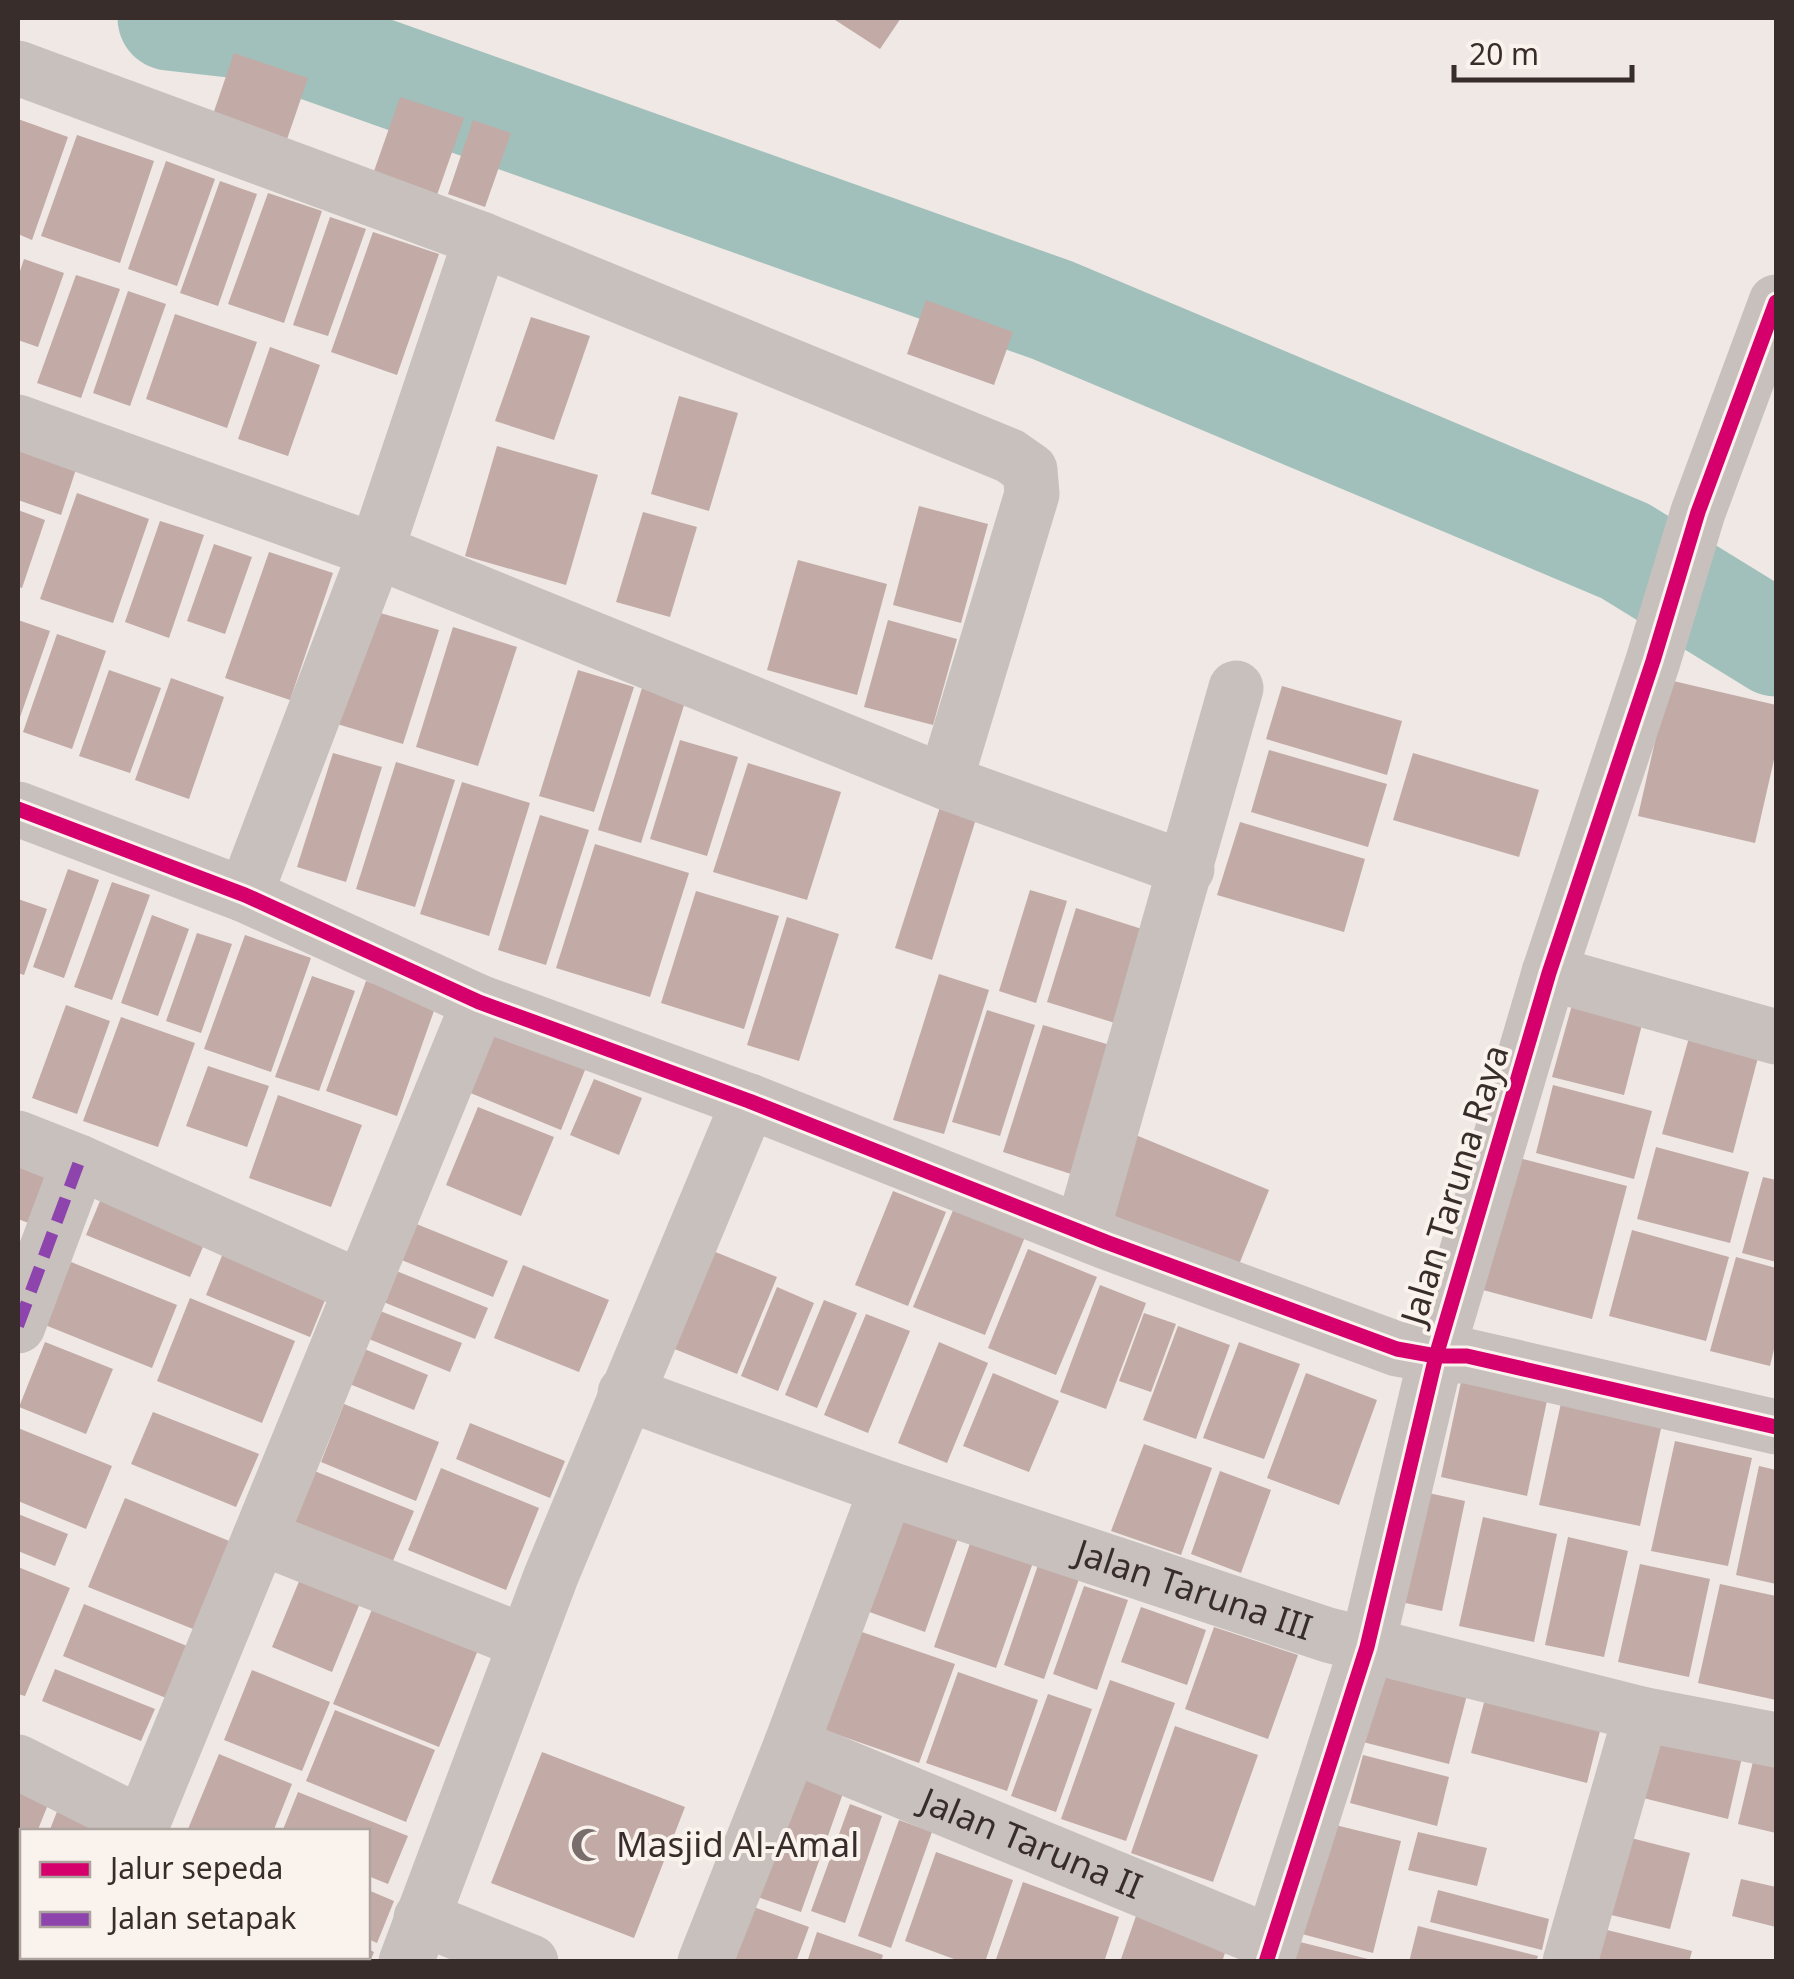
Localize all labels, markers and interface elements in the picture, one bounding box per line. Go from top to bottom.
scale bar [1454,20,1632,82]
text: 20 m [1469,33,1539,74]
street label: Jalan Taruna Raya [1388,1039,1518,1333]
street label: Jalan Taruna III [1067,1527,1319,1650]
street label: Jalan Taruna II [912,1775,1150,1909]
place label: Masjid Al-Amal [616,1820,859,1867]
mosque icon: Masjid Al-Amal [569,1826,607,1864]
legend [20,1829,370,1959]
text: Jalur sepeda [107,1847,283,1888]
text: Jalan setapak [107,1897,296,1938]

